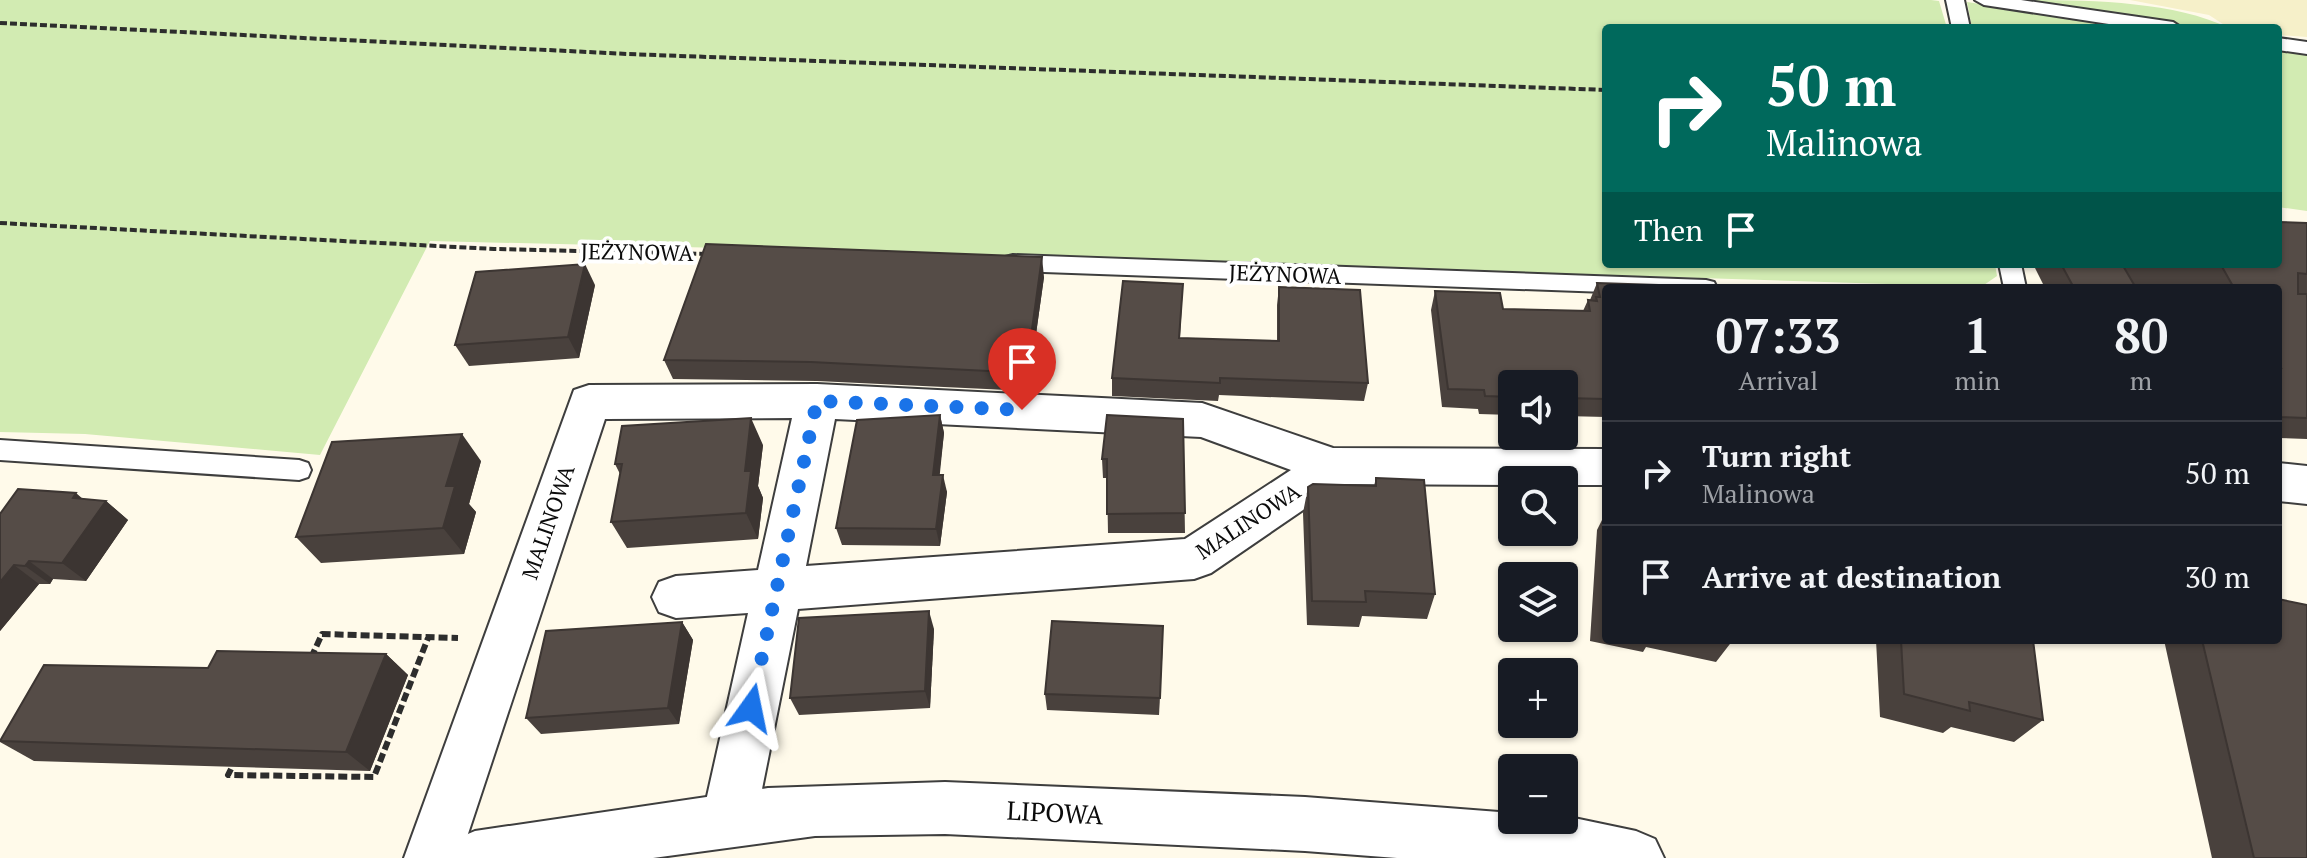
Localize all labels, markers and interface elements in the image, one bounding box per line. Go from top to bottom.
text: 50 m [1766,48,1896,122]
icon: right [1634,56,1738,160]
text: Malinowa [1766,119,1922,166]
icon: arrive [1719,208,1763,252]
text: Then [1634,210,1703,250]
street label: JEŻYNOWA [580,236,695,267]
street label: JEŻYNOWA [1228,257,1343,290]
text: 07:33 [1716,303,1841,367]
text: 1 [1964,303,1991,367]
text: 80 [2114,303,2168,367]
pin [988,328,1056,410]
icon: arrive [1000,340,1044,384]
text: Arrival [1738,363,1818,397]
text: min [1954,363,2000,397]
text: m [2130,363,2152,397]
map controls [1498,370,1578,834]
button: sound [1498,370,1578,450]
text: Turn right [1702,436,1851,476]
icon: right [1634,451,1678,495]
text: 50 m [2185,453,2250,493]
street label: MALINOWA [514,460,581,583]
button: search [1498,466,1578,546]
street label: MALINOWA [1190,475,1306,565]
text: Malinowa [1702,476,1815,510]
icon: arrive [1634,555,1678,599]
text: Arrive at destination [1702,557,2001,597]
text: 30 m [2185,557,2250,597]
button: layers [1498,562,1578,642]
button: + [1498,658,1578,738]
position arrow [709,666,793,750]
button: − [1498,754,1578,834]
street label: LIPOWA [1006,792,1104,832]

